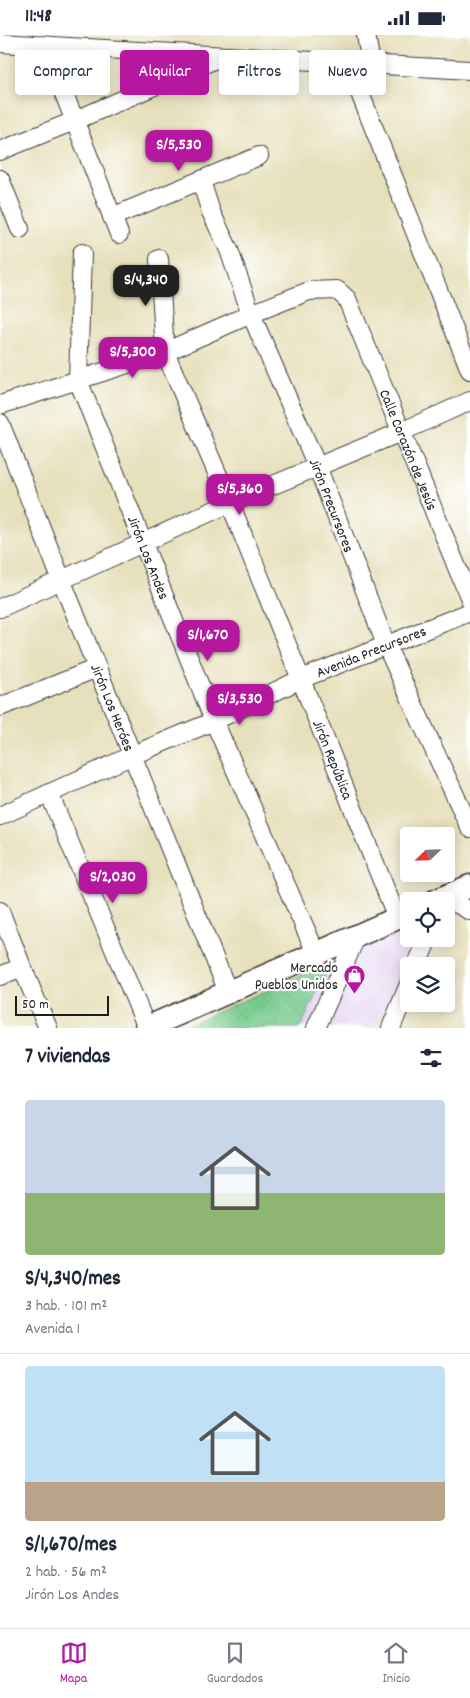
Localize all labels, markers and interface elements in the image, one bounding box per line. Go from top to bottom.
text: 11:48 [25,4,52,31]
chip: Comprar [15,50,110,95]
chip: Alquilar [120,50,209,95]
chip: Filtros [219,50,299,95]
chip: Nuevo [309,50,386,95]
pin: S/5,530 [133,129,225,172]
text: S/5,530 [156,134,202,157]
pin: S/4,340 [100,265,192,307]
text: S/4,340 [124,269,168,292]
pin: S/5,300 [87,337,179,379]
text: S/5,300 [110,341,156,364]
street label: Calle Corazón de Jesús [372,386,442,514]
street label: Jirón Precursores [302,455,358,556]
pin: S/5,360 [194,473,286,516]
text: S/5,360 [217,478,263,501]
street label: Jirón Los Andes [120,513,173,603]
pin: S/1,670 [162,619,254,662]
street label: Avenida Precursores [313,621,430,685]
text: S/1,670 [188,624,228,647]
street label: Jirón Los Heróes [83,661,139,755]
pin: S/3,530 [194,683,286,726]
text: S/3,530 [218,688,263,711]
street label: Jirón República [305,717,358,804]
north arrow [400,827,455,883]
map controls [400,827,455,1012]
pin: S/2,030 [67,861,159,904]
text: S/2,030 [90,866,136,889]
button: locate [400,892,455,947]
button: layers [400,957,455,1012]
place label: Mercado Pueblos Unidos [255,958,338,997]
shop icon: Mercado Pueblos Unidos [342,964,366,995]
scale bar [15,993,109,1016]
text: 50 m [22,995,49,1015]
text: 7 viviendas [25,1043,111,1073]
icon: filters [417,1044,445,1072]
icon: home [190,1133,280,1223]
text: S/4,340/mes [25,1265,121,1295]
text: 3 hab. · 101 m² [25,1295,107,1318]
text: Avenida 1 [25,1318,80,1341]
icon: home [190,1398,280,1488]
text: S/1,670/mes [25,1531,117,1561]
text: 2 hab. · 56 m² [25,1561,107,1584]
text: Jirón Los Andes [25,1584,119,1607]
tab: Mapa [60,1639,88,1689]
tab: Guardados [207,1639,263,1689]
tab: Inicio [382,1639,410,1689]

